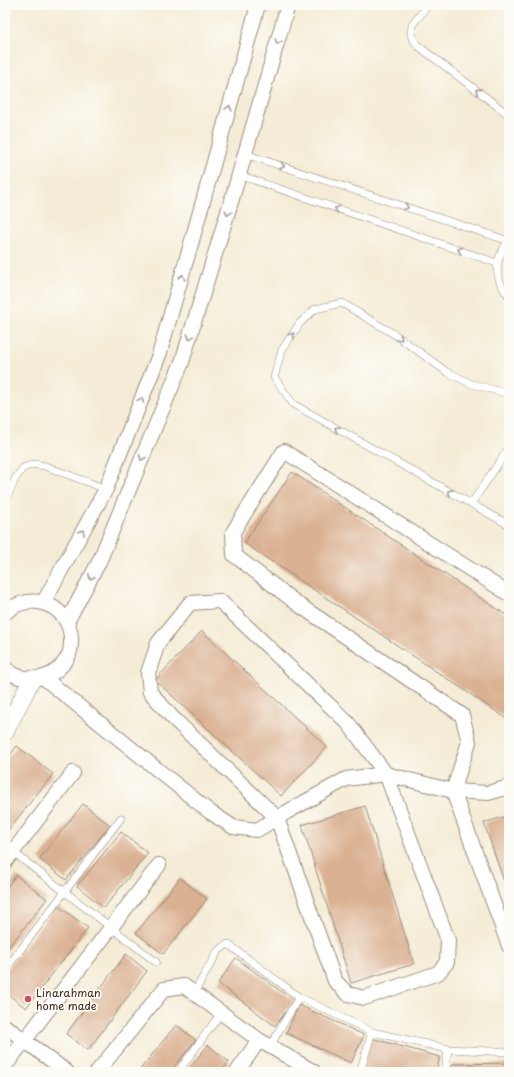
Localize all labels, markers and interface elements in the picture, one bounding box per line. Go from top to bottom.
one-way arrow [274,39,283,46]
one-way arrow [475,89,482,96]
one-way arrow [224,105,232,111]
one-way arrow [278,162,285,170]
one-way arrow [402,202,409,211]
one-way arrow [334,205,341,213]
one-way arrow [224,209,233,216]
one-way arrow [457,246,464,255]
one-way arrow [177,274,186,281]
one-way arrow [287,332,295,339]
one-way arrow [186,333,195,340]
one-way arrow [395,333,402,340]
one-way arrow [136,397,144,405]
one-way arrow [334,426,341,433]
one-way arrow [139,454,147,461]
one-way arrow [447,490,455,497]
one-way arrow [78,529,85,536]
one-way arrow [88,573,95,580]
place label: Linarahman home made [36,984,101,1014]
marker: Linarahman home made [23,994,33,1004]

